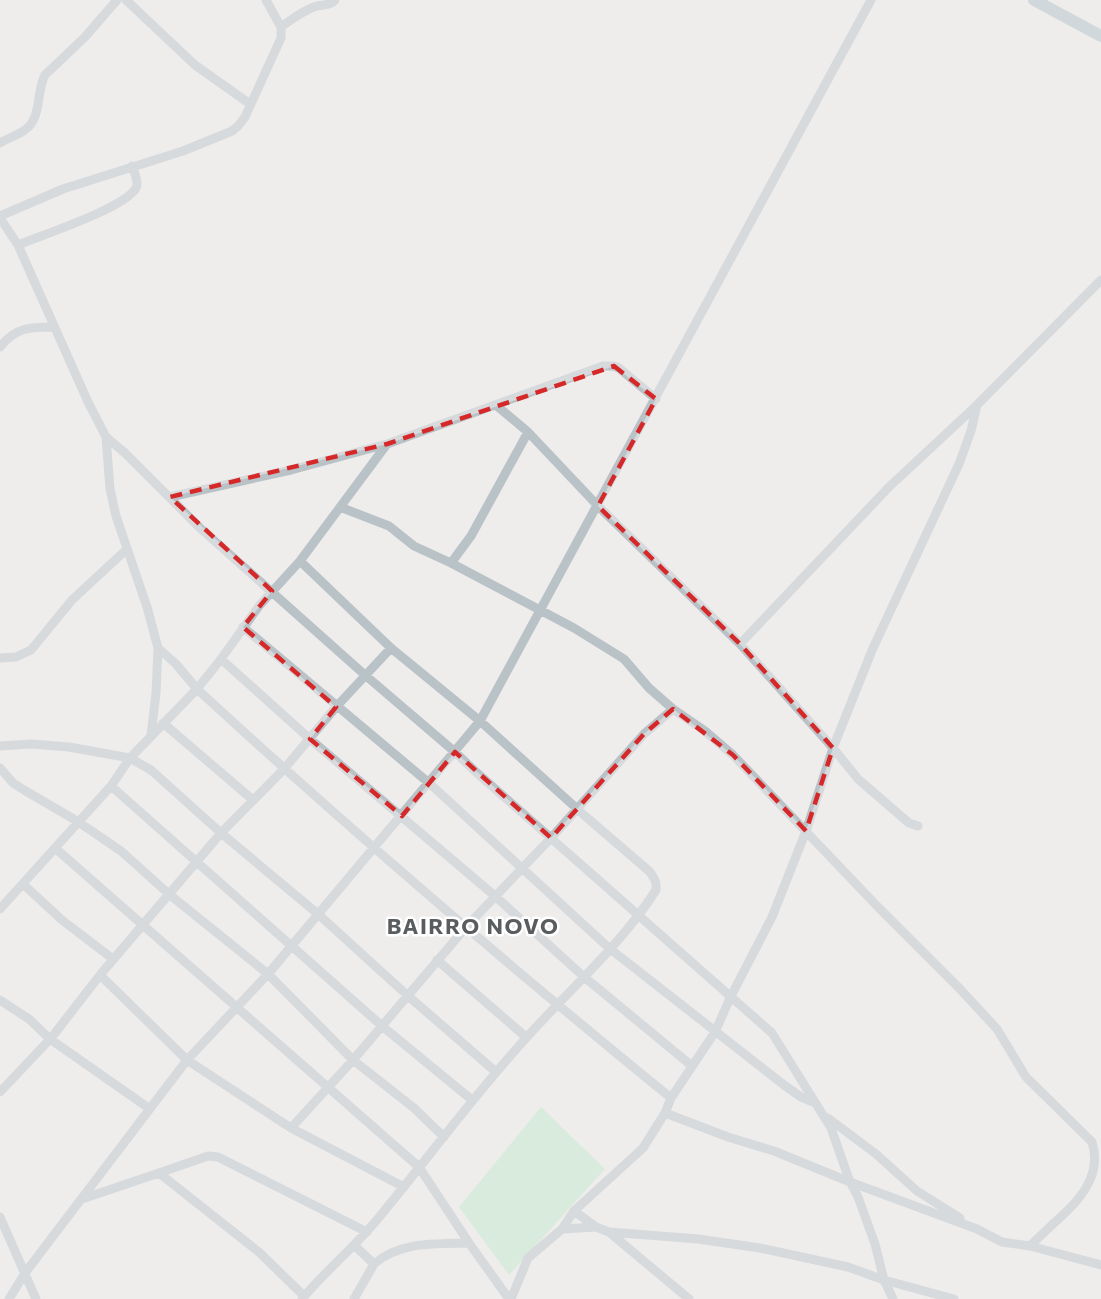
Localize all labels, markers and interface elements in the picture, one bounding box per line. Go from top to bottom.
district label: BAIRRO NOVO [387,912,559,939]

